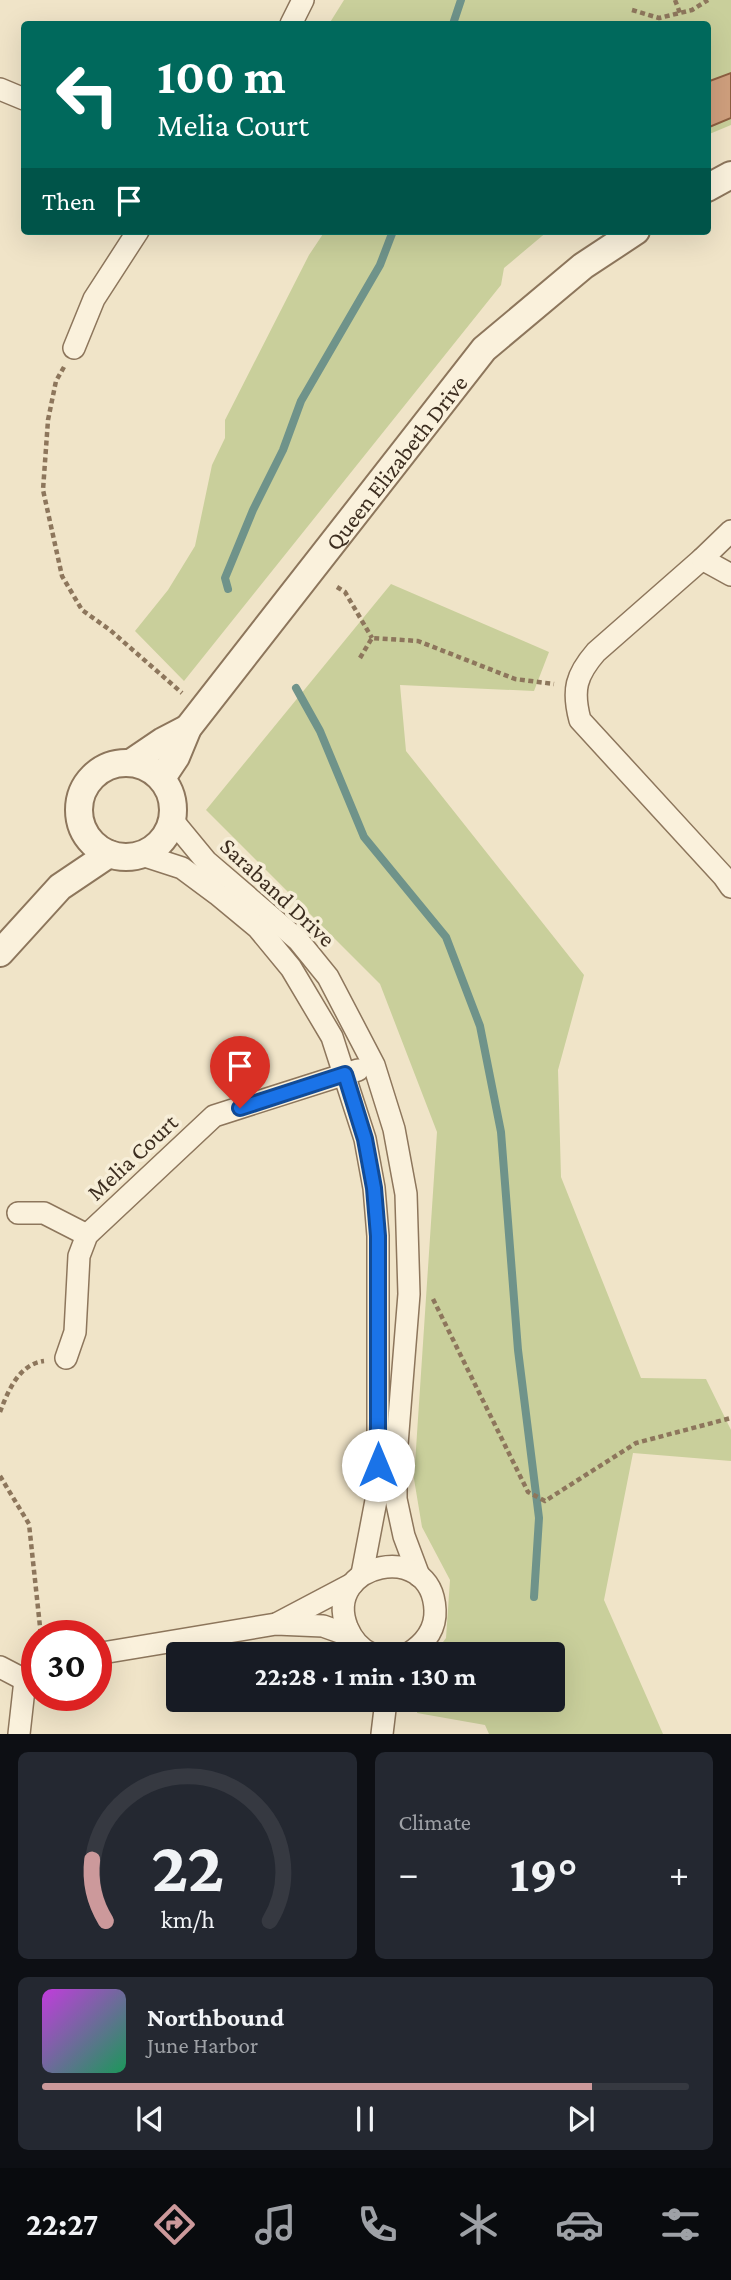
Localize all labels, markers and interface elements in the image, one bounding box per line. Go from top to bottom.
icon: left [42,49,133,140]
text: 100 m [157,49,286,104]
text: Melia Court [157,107,309,143]
icon: arrive [110,182,148,220]
text: Then [42,187,96,216]
street label: Queen Elizabeth Drive [319,369,472,555]
street label: Saraband Drive [215,832,341,952]
pin [210,1036,270,1108]
icon: arrive [221,1047,259,1085]
street label: Melia Court [81,1108,184,1206]
position arrow [341,1428,415,1502]
speed limit sign: 30 [21,1620,112,1711]
text: 22:28 · 1 min · 130 m [255,1662,476,1691]
text: Climate [399,1809,471,1835]
text: 22 [151,1827,224,1908]
text: 19° [510,1844,578,1902]
text: − [399,1852,419,1894]
text: + [669,1852,689,1894]
text: km/h [160,1906,214,1933]
text: Northbound [147,2003,284,2032]
text: June Harbor [147,2032,258,2058]
icon: previous [131,2100,169,2138]
icon: pause [346,2100,384,2138]
icon: next [562,2100,600,2138]
icon: directions [150,2200,199,2249]
icon: music [251,2200,300,2249]
icon: phone [353,2200,402,2249]
icon: climate [454,2200,503,2249]
icon: car [555,2200,604,2249]
icon: filters [656,2200,705,2249]
text: 22:27 [26,2206,98,2242]

